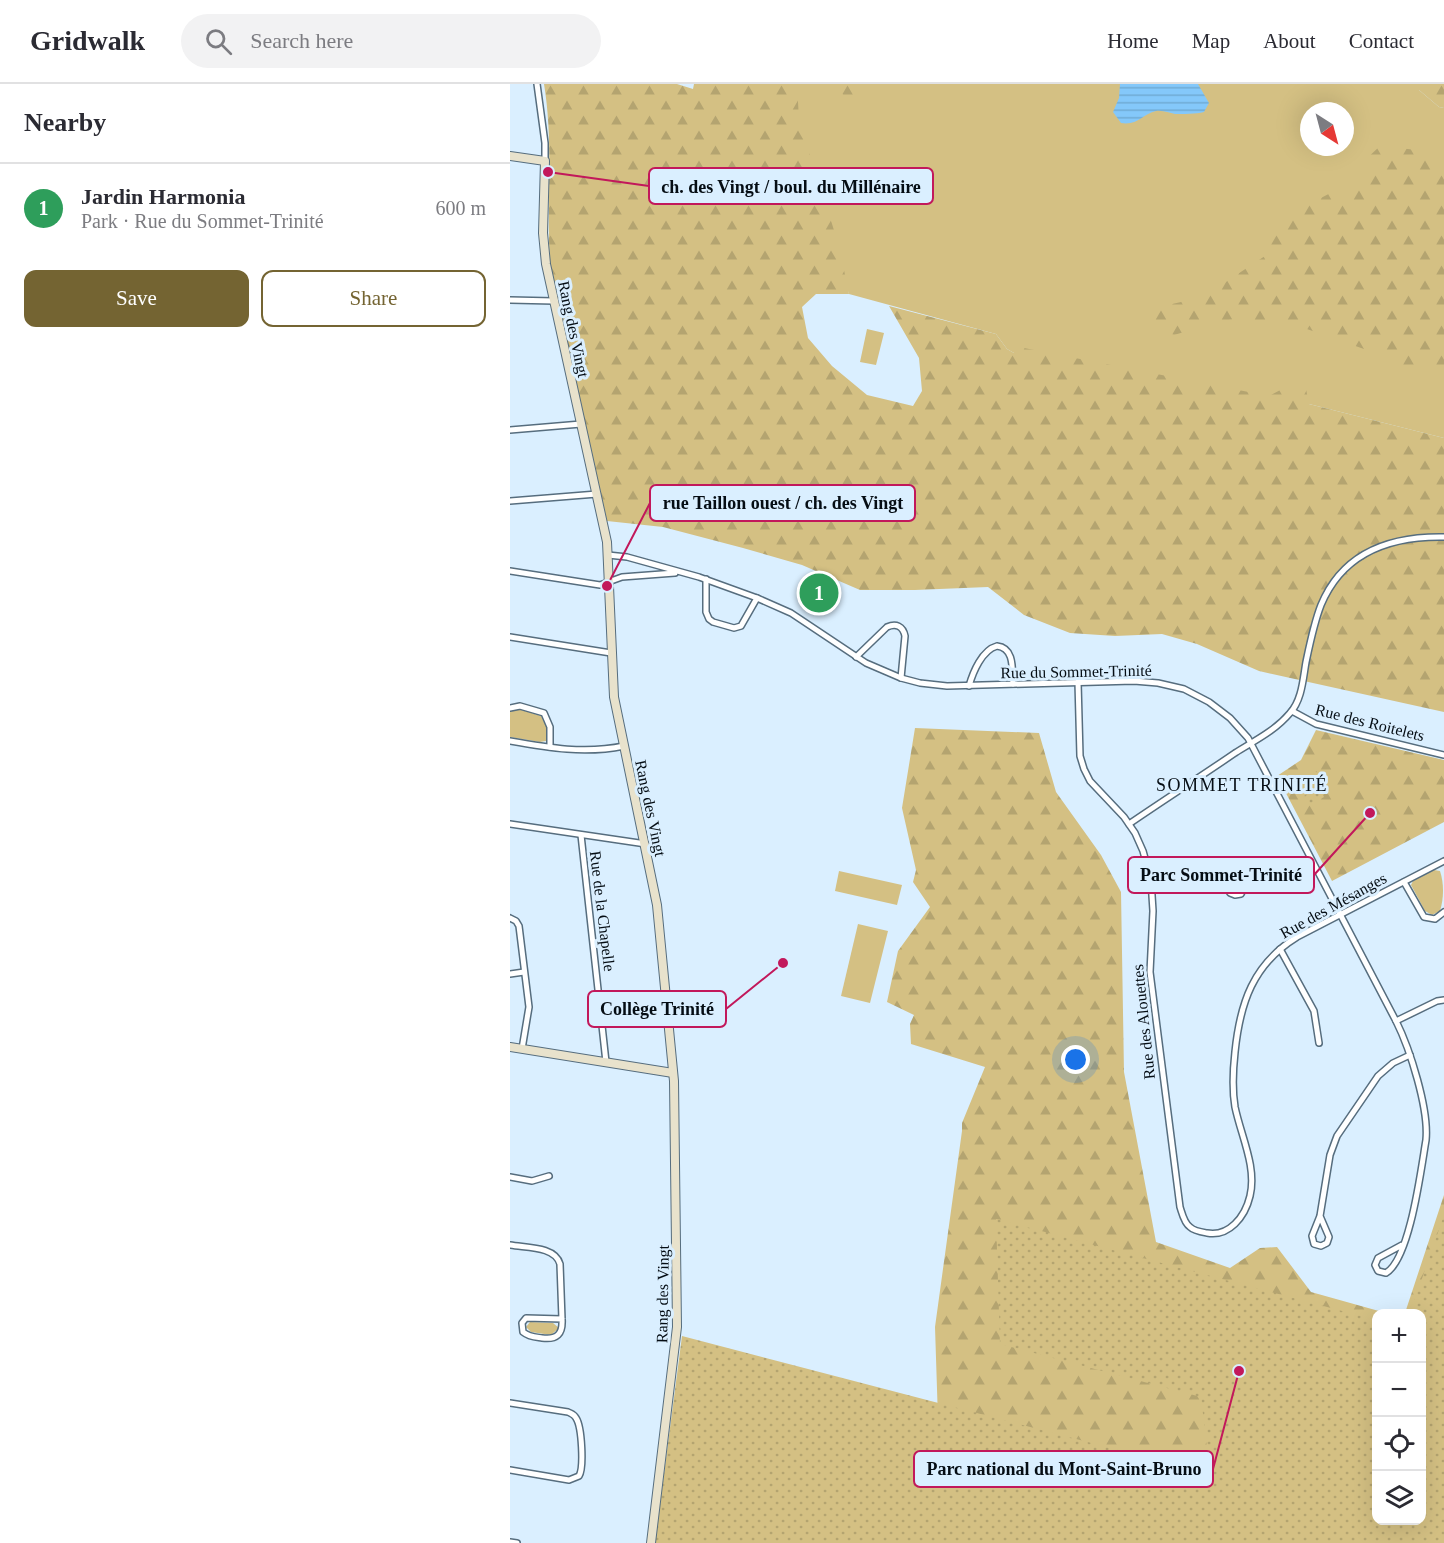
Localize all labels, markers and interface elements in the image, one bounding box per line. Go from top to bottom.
search box [181,14,601,68]
text: Gridwalk [30,25,145,56]
icon: search [202,25,235,58]
text: Search here [250,28,353,53]
text: Home [1107,29,1159,53]
text: Map [1192,29,1230,53]
text: About [1263,29,1316,53]
text: Contact [1349,29,1414,53]
north arrow [1300,102,1354,156]
text: Nearby [24,108,106,137]
callout: ch. des Vingt / boul. du Millénaire [649,168,933,204]
text: ch. des Vingt / boul. du Millénaire [661,177,921,197]
text: Jardin Harmonia [81,184,245,209]
text: 1 [39,197,49,219]
text: 600 m [435,197,486,219]
text: Park · Rue du Sommet-Trinité [81,210,324,232]
button: Save [24,270,249,327]
button: Share [261,270,486,327]
street label: Rang des Vingt [554,279,592,380]
callout: rue Taillon ouest / ch. des Vingt [650,485,915,521]
text: rue Taillon ouest / ch. des Vingt [663,493,903,513]
pin: 1 [800,570,838,616]
street label: Rue du Sommet-Trinité [1000,662,1152,681]
street label: Rue des Roitelets [1313,701,1426,744]
street label: Rang des Vingt [631,758,669,859]
district label: SOMMET TRINITÉ [1156,774,1328,795]
street label: Rue de la Chapelle [586,850,618,972]
callout: Parc Sommet-Trinité [1128,857,1314,893]
text: Parc Sommet-Trinité [1140,865,1302,885]
street label: Rue des Mésanges [1277,869,1390,943]
street label: Rue des Alouettes [1129,964,1158,1080]
callout: Collège Trinité [588,991,726,1027]
text: Collège Trinité [600,999,714,1019]
your location [1061,1045,1090,1074]
street label: Rang des Vingt [653,1244,673,1343]
map controls [1372,1309,1426,1525]
button: + [1372,1309,1426,1363]
button: − [1372,1363,1426,1417]
button: locate [1372,1417,1426,1471]
callout: Parc national du Mont-Saint-Bruno [914,1451,1213,1487]
text: Parc national du Mont-Saint-Bruno [926,1459,1202,1479]
button: layers [1372,1471,1426,1525]

